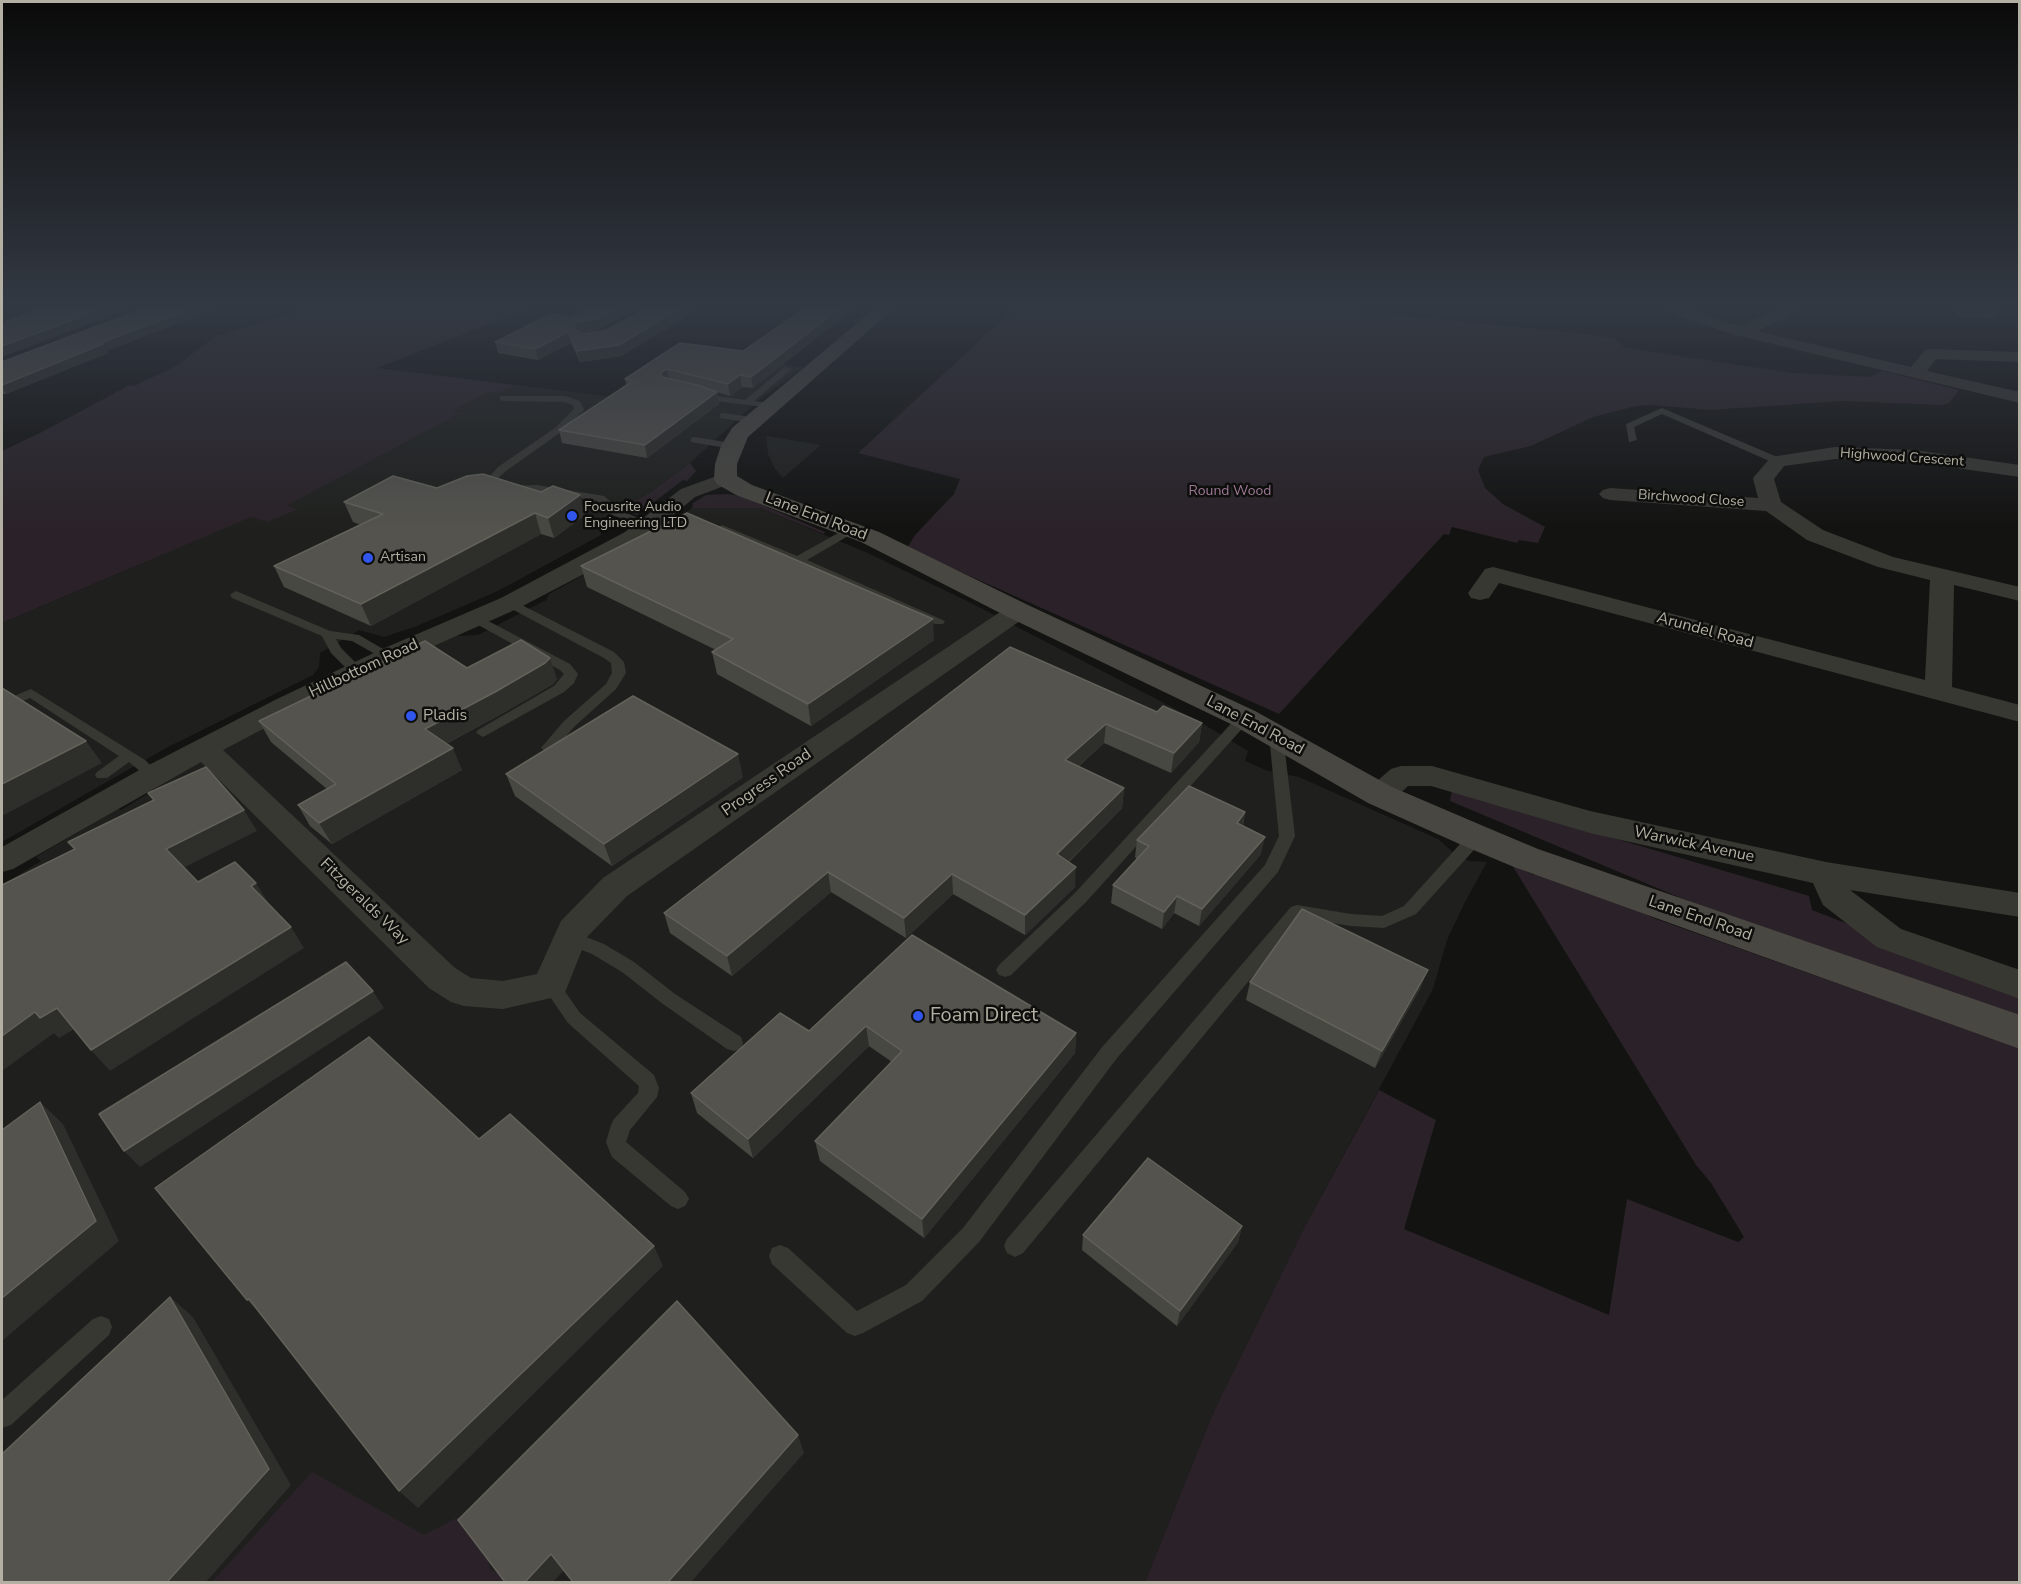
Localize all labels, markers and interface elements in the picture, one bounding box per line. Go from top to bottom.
street label: Highwood Crescent [1839,445,1965,471]
park label: Round Wood [1189,484,1271,500]
street label: Birchwood Close [1637,487,1745,511]
street label: Lane End Road [762,489,870,545]
place label: Focusrite Audio Engineering LTD [584,500,687,532]
marker: Focusrite Audio Engineering LTD [565,509,579,523]
place label: Artisan [380,550,426,566]
marker: Artisan [361,551,375,565]
street label: Arundel Road [1655,609,1755,653]
street label: Hillbottom Road [306,635,422,703]
street label: Lane End Road [1203,692,1307,760]
place label: Pladis [423,706,467,726]
marker: Pladis [404,709,418,723]
street label: Progress Road [719,745,815,821]
street label: Warwick Avenue [1632,823,1756,867]
street label: Fitzgeralds Way [315,855,413,949]
street label: Lane End Road [1646,892,1754,946]
place label: Foam Direct [930,1004,1038,1028]
marker: Foam Direct [911,1009,925,1023]

